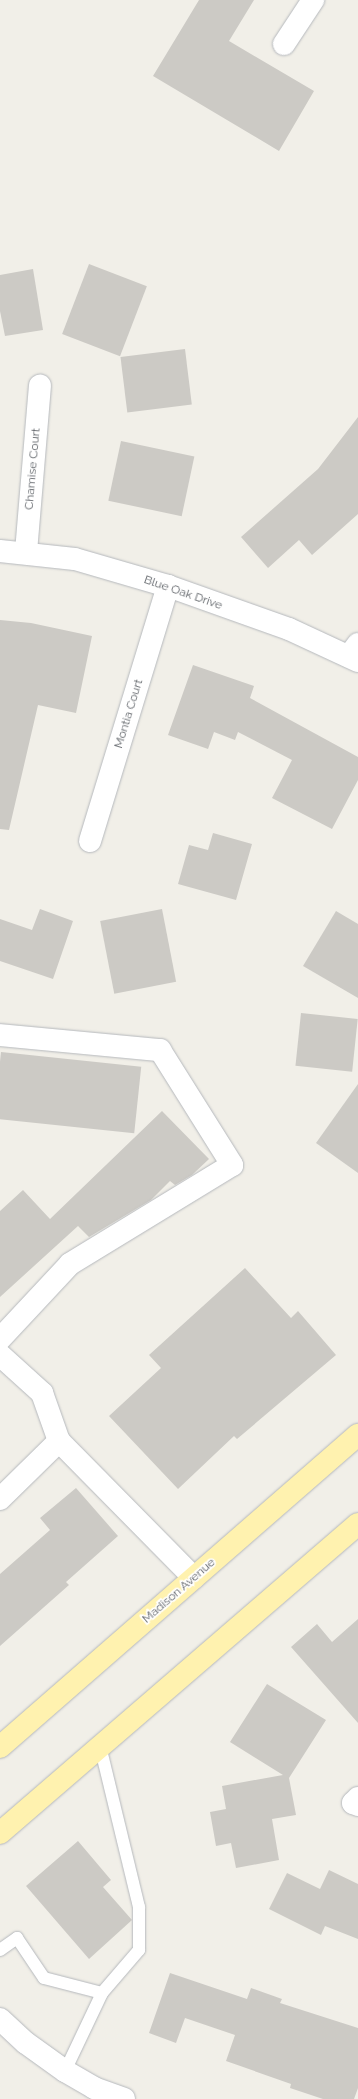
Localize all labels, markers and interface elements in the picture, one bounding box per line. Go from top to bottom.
street label: Chamise Court [22,428,44,510]
street label: Blue Oak Drive [142,573,224,613]
street label: Montia Court [112,678,146,750]
street label: Madison Avenue [139,1555,219,1627]

